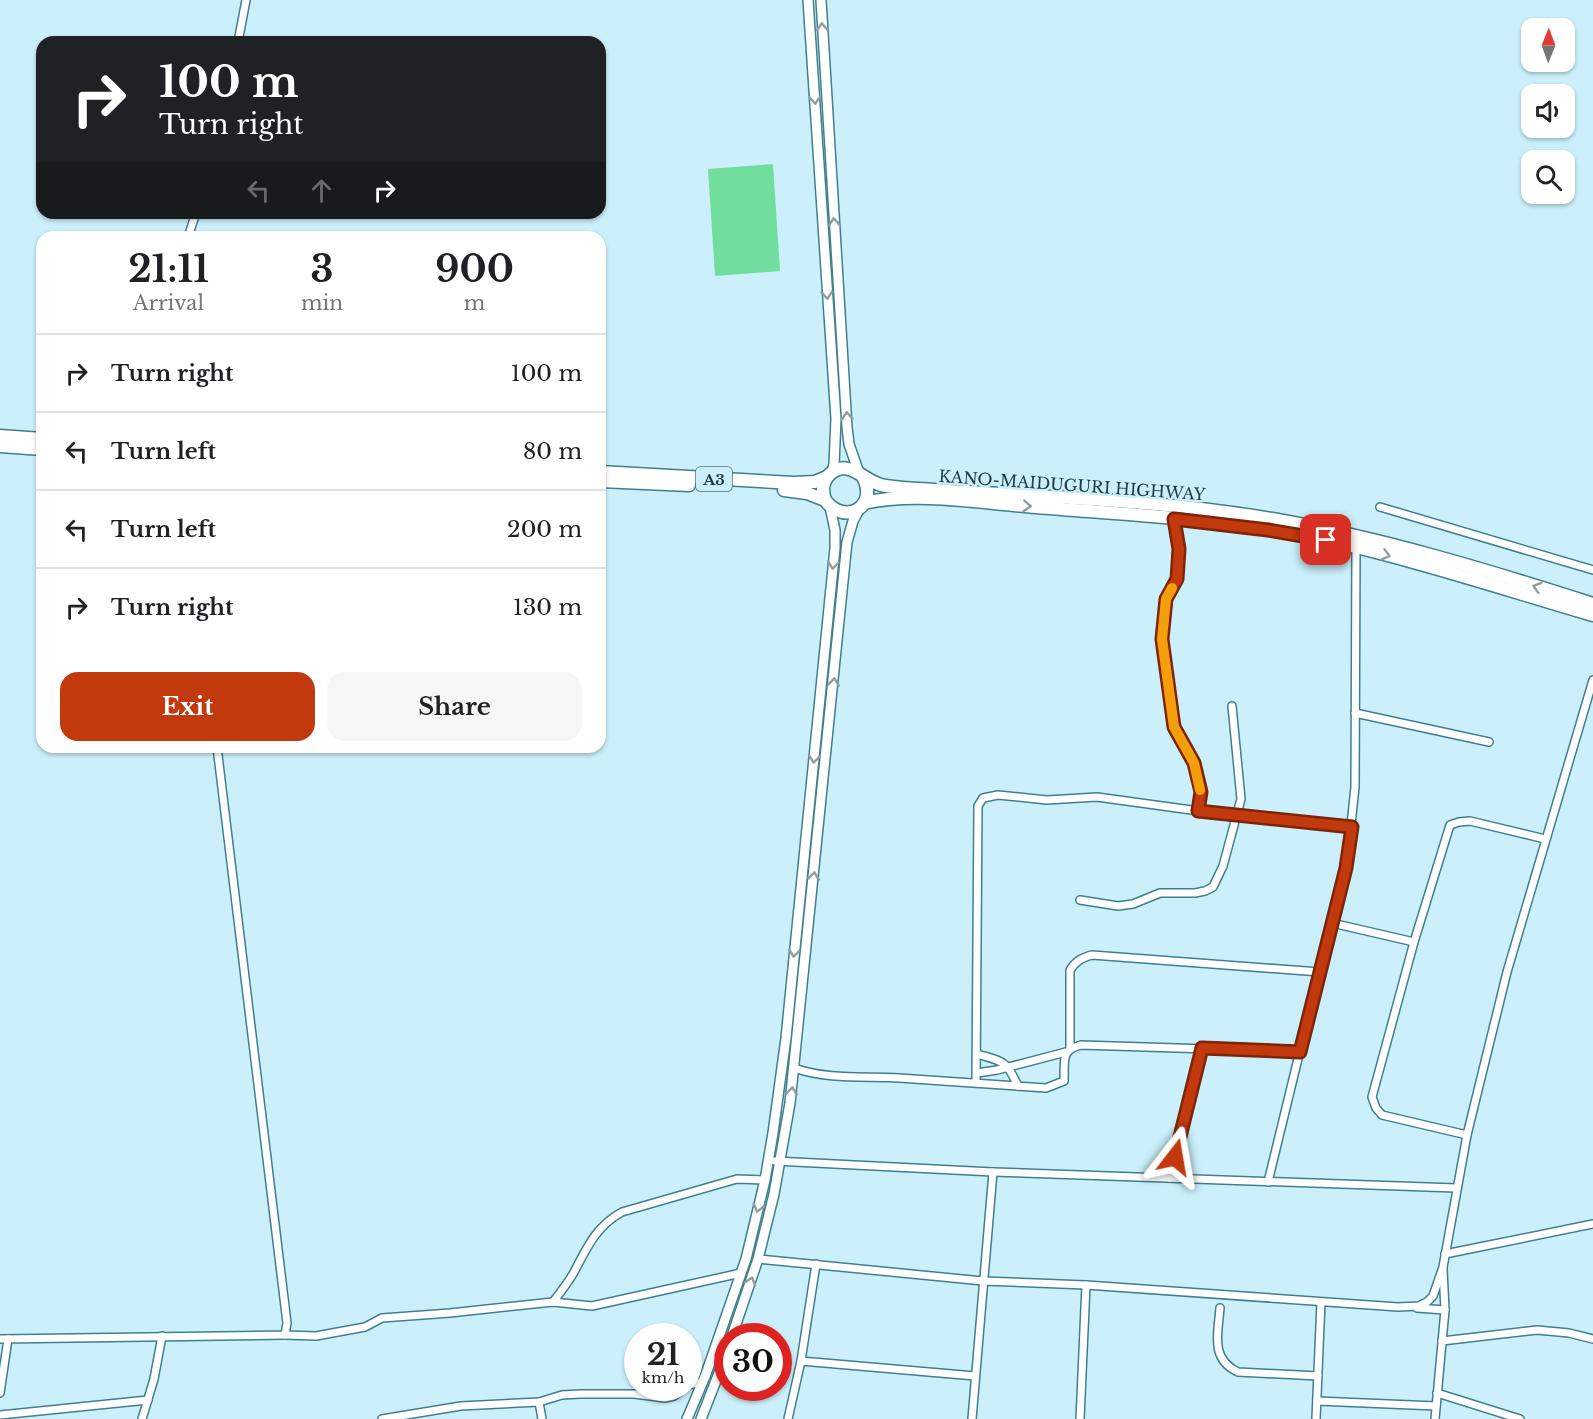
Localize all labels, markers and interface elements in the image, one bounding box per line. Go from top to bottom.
north arrow [1521,18,1575,72]
map controls [1521,18,1575,204]
one-way arrow [816,23,829,32]
text: 100 m [159,56,298,108]
icon: right [60,60,138,138]
button: sound [1521,84,1575,138]
one-way arrow [808,96,821,105]
text: Turn right [159,108,303,141]
button: search [1521,150,1575,204]
icon: left [242,174,275,207]
icon: ahead [305,174,338,207]
icon: right [368,174,401,207]
one-way arrow [828,217,841,226]
text: 21:11 [128,247,209,292]
text: 3 [311,247,334,292]
text: 900 [435,247,514,292]
one-way arrow [821,290,834,299]
text: Arrival [133,291,204,315]
text: min [301,291,343,315]
text: m [464,291,485,315]
icon: right [60,357,93,390]
text: Turn right [111,360,233,387]
text: 100 m [511,360,582,387]
one-way arrow [840,412,853,421]
icon: left [60,435,93,468]
text: Turn left [111,438,216,465]
text: 80 m [523,438,582,465]
street label: KANO-MAIDUGURI HIGHWAY [938,466,1206,504]
road number: A3 [696,467,732,491]
one-way arrow [1022,500,1031,513]
icon: left [60,513,93,546]
pin [1300,514,1351,565]
text: Turn left [111,516,216,543]
text: 200 m [507,516,582,543]
icon: arrive [1309,523,1342,556]
one-way arrow [1380,548,1391,560]
one-way arrow [827,561,840,570]
one-way arrow [1532,582,1543,594]
icon: right [60,591,93,624]
text: Turn right [111,594,233,621]
text: 130 m [513,594,582,621]
button: Exit [60,672,315,741]
button: Share [327,672,582,741]
one-way arrow [827,677,839,686]
one-way arrow [808,755,821,764]
one-way arrow [807,871,820,880]
one-way arrow [788,949,801,958]
one-way arrow [785,1086,797,1095]
position arrow [1143,1125,1207,1189]
one-way arrow [752,1203,765,1213]
one-way arrow [743,1276,756,1287]
speed limit sign: 30 [714,1323,792,1401]
text: 21 [647,1336,679,1373]
text: km/h [642,1368,684,1387]

